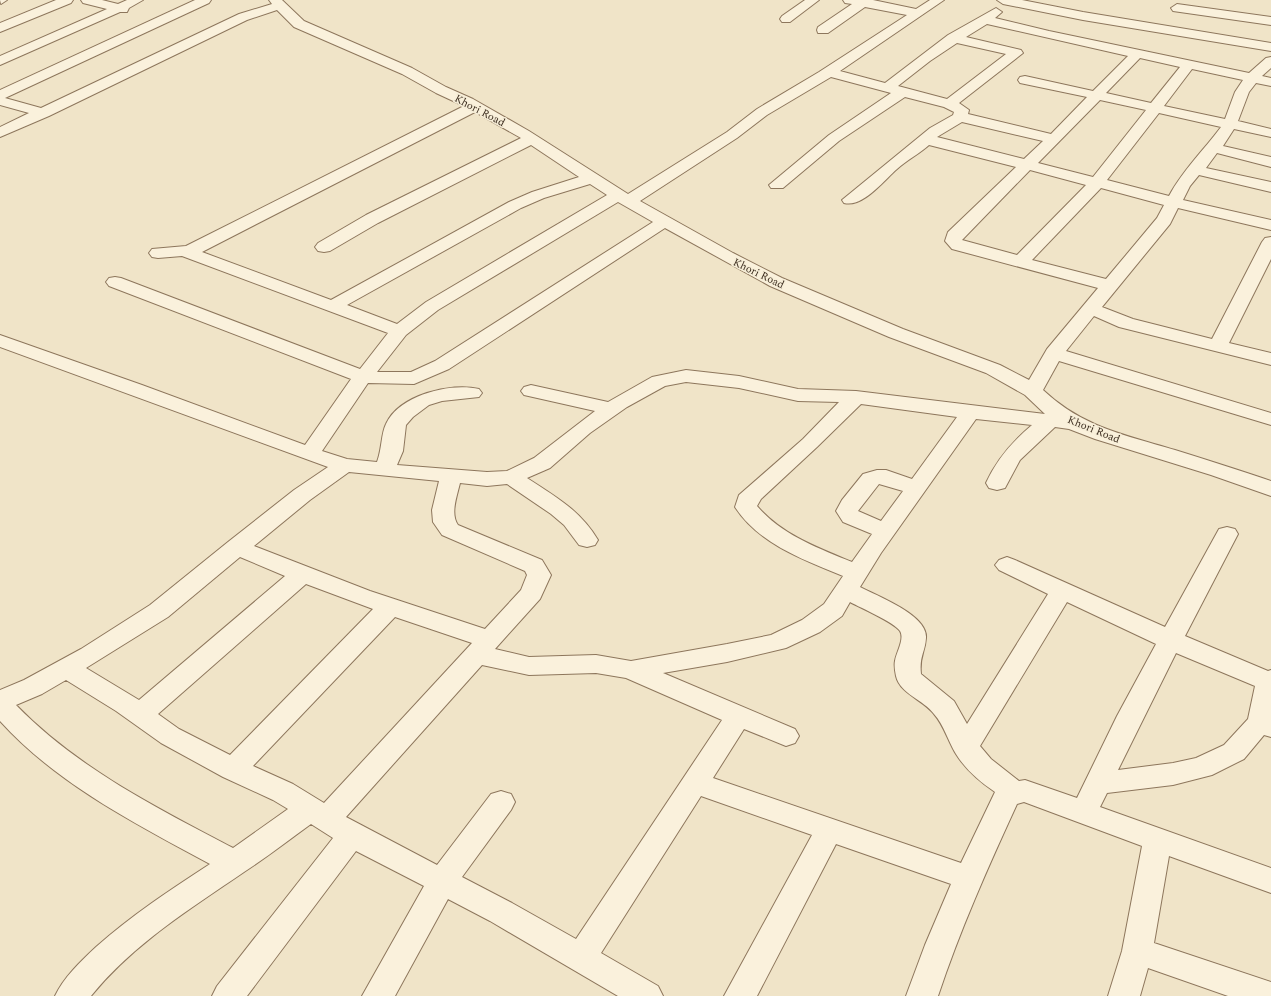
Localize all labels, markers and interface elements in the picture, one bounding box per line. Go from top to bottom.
street label: Khori Road [451,90,508,131]
street label: Khori Road [730,254,787,293]
street label: Khori Road [1065,411,1123,448]

